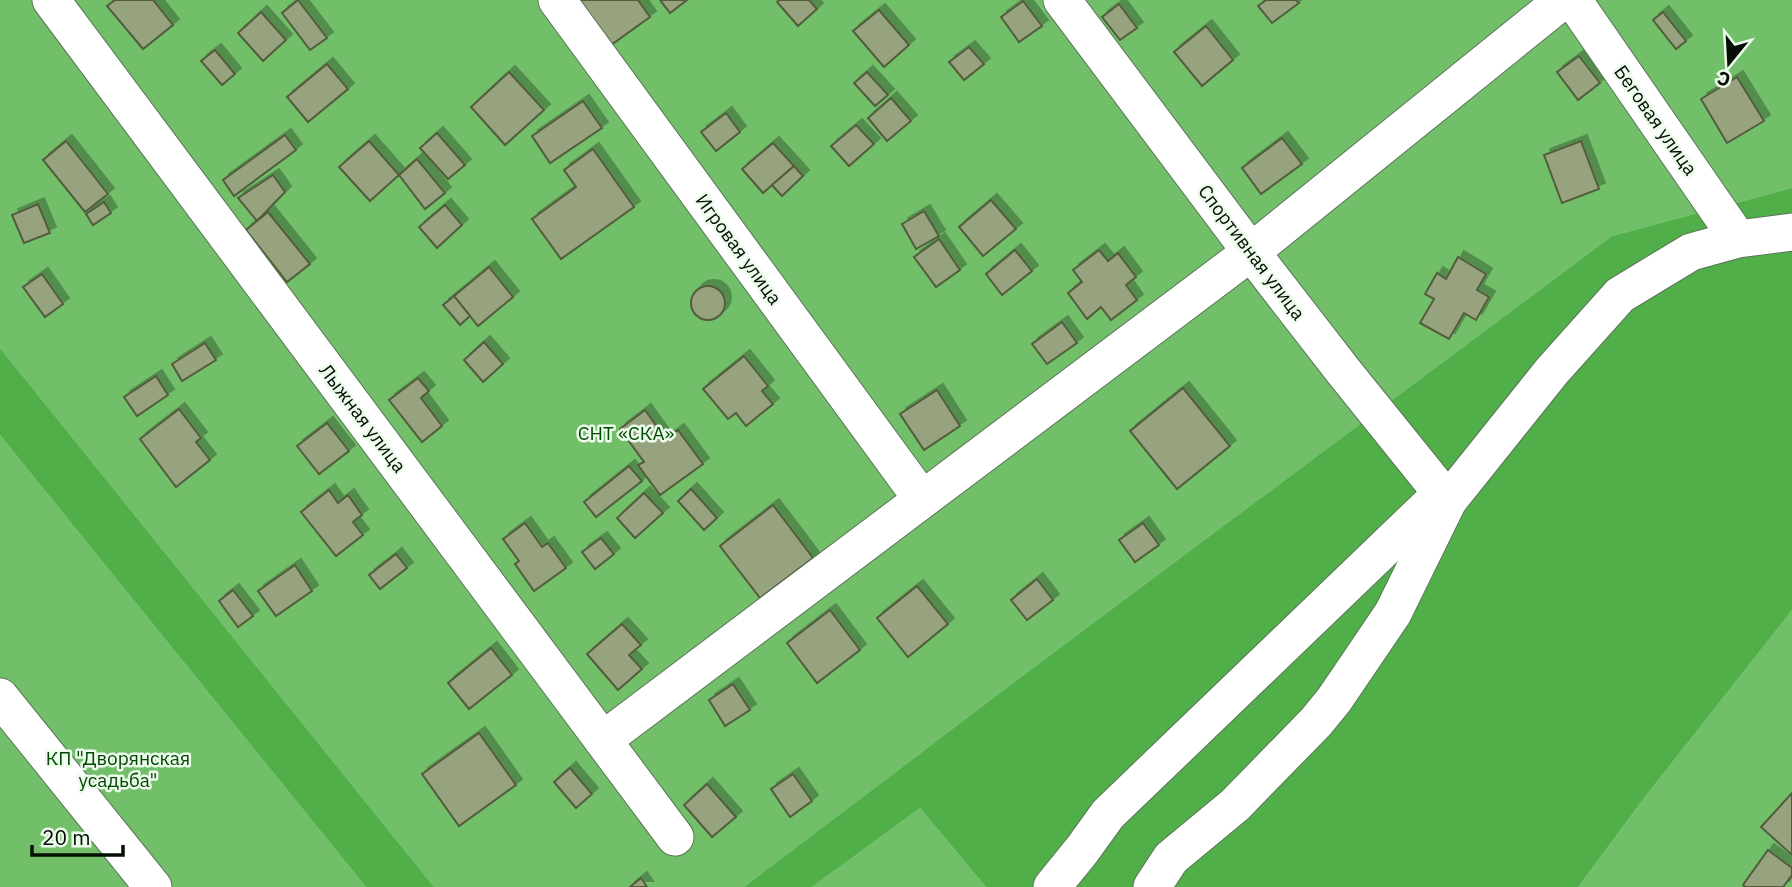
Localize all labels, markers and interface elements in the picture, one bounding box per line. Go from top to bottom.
north arrow [1694,28,1764,98]
street label: Беговая улица [1609,60,1703,180]
text: С [1714,66,1733,92]
street label: Спортивная улица [1193,180,1311,324]
street label: Игровая улица [691,189,787,309]
street label: Лыжная улица [314,359,412,477]
park label: СНТ «СКА» [578,421,675,445]
park label: КП "Дворянская усадьба" [46,746,190,792]
scale bar [32,814,122,858]
text: 20 m [42,823,91,851]

